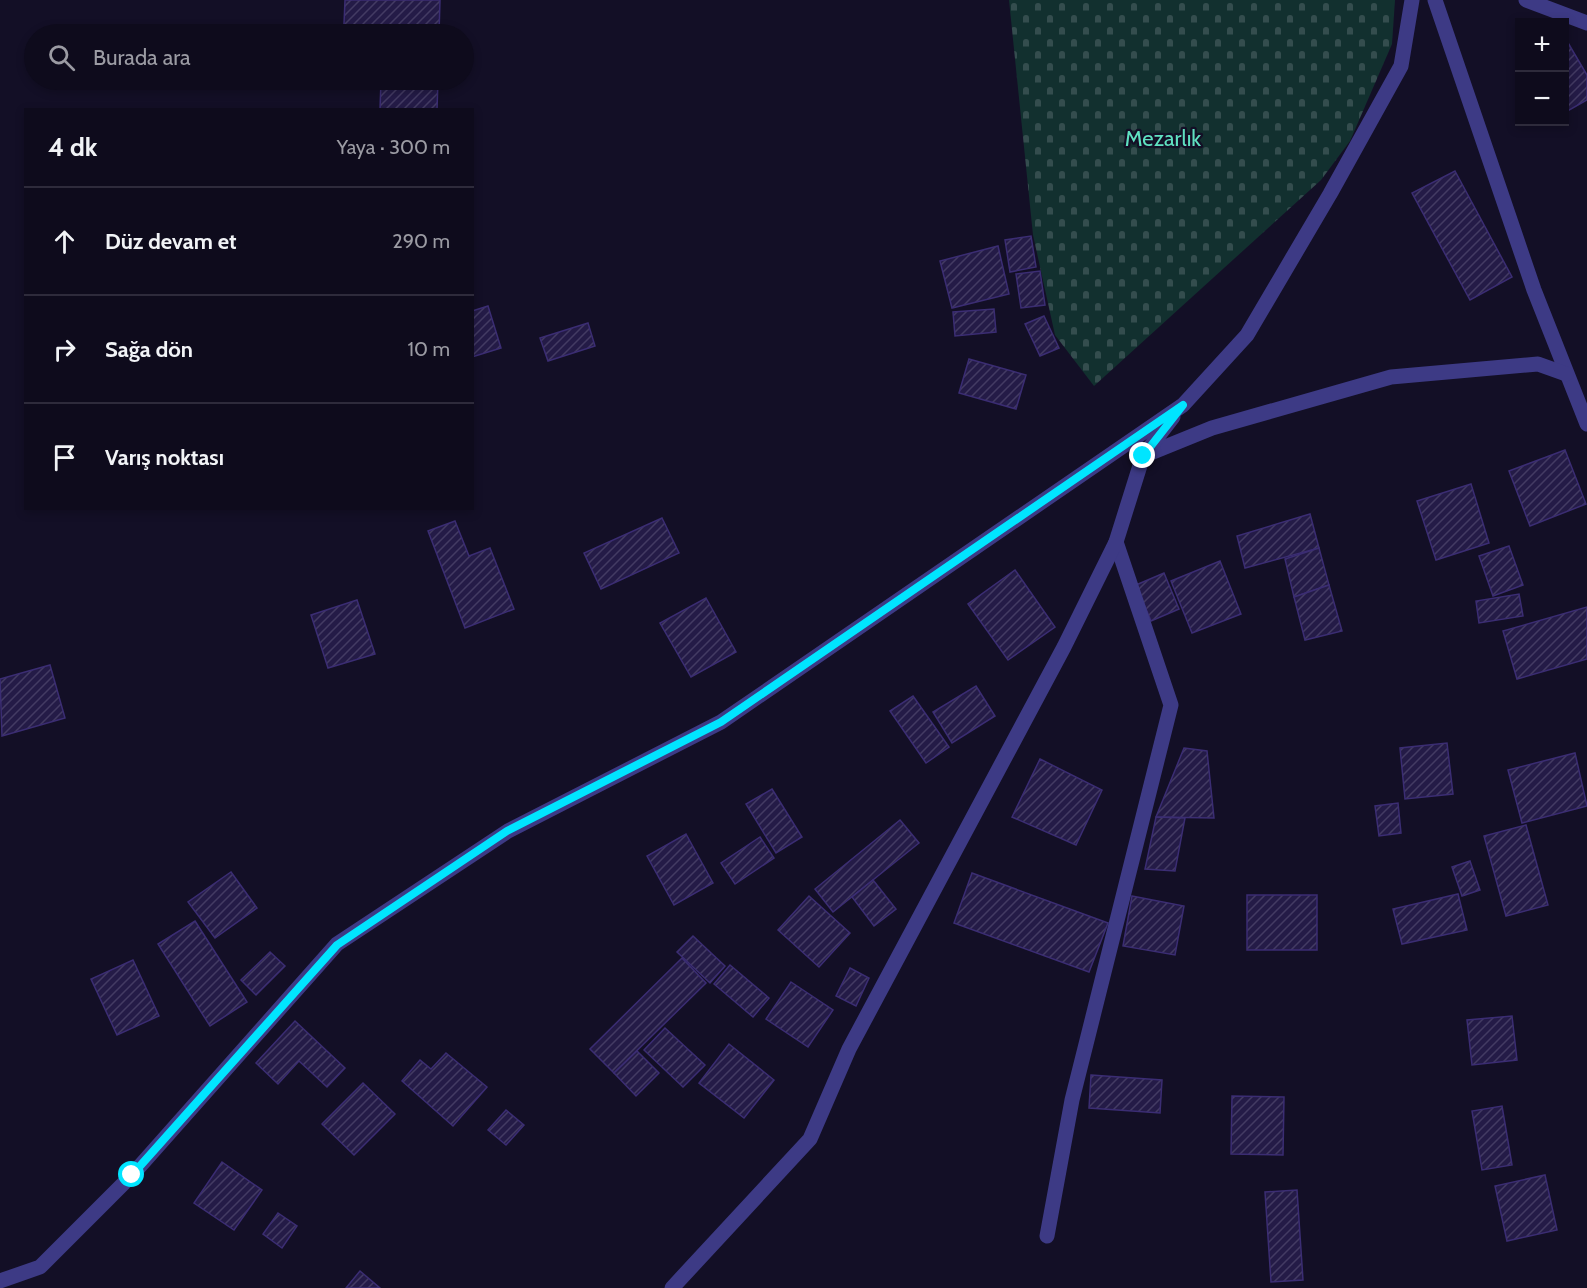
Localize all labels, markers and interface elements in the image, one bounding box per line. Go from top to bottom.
map controls [1515,18,1569,126]
button: + [1515,18,1569,72]
search box [24,24,474,90]
icon: search [45,41,78,74]
text: Burada ara [93,44,191,71]
button: − [1515,72,1569,126]
park label: Mezarlık [1125,125,1201,152]
text: 4 dk [48,131,97,163]
text: Yaya · 300 m [337,135,450,159]
icon: ahead [48,225,81,258]
text: Düz devam et [105,228,237,255]
text: 290 m [392,229,450,253]
icon: right [48,333,81,366]
text: Sağa dön [105,336,193,363]
text: 10 m [407,337,450,361]
icon: arrive [48,441,81,474]
route end [1129,442,1155,468]
text: Varış noktası [105,444,224,471]
route start [118,1161,144,1187]

